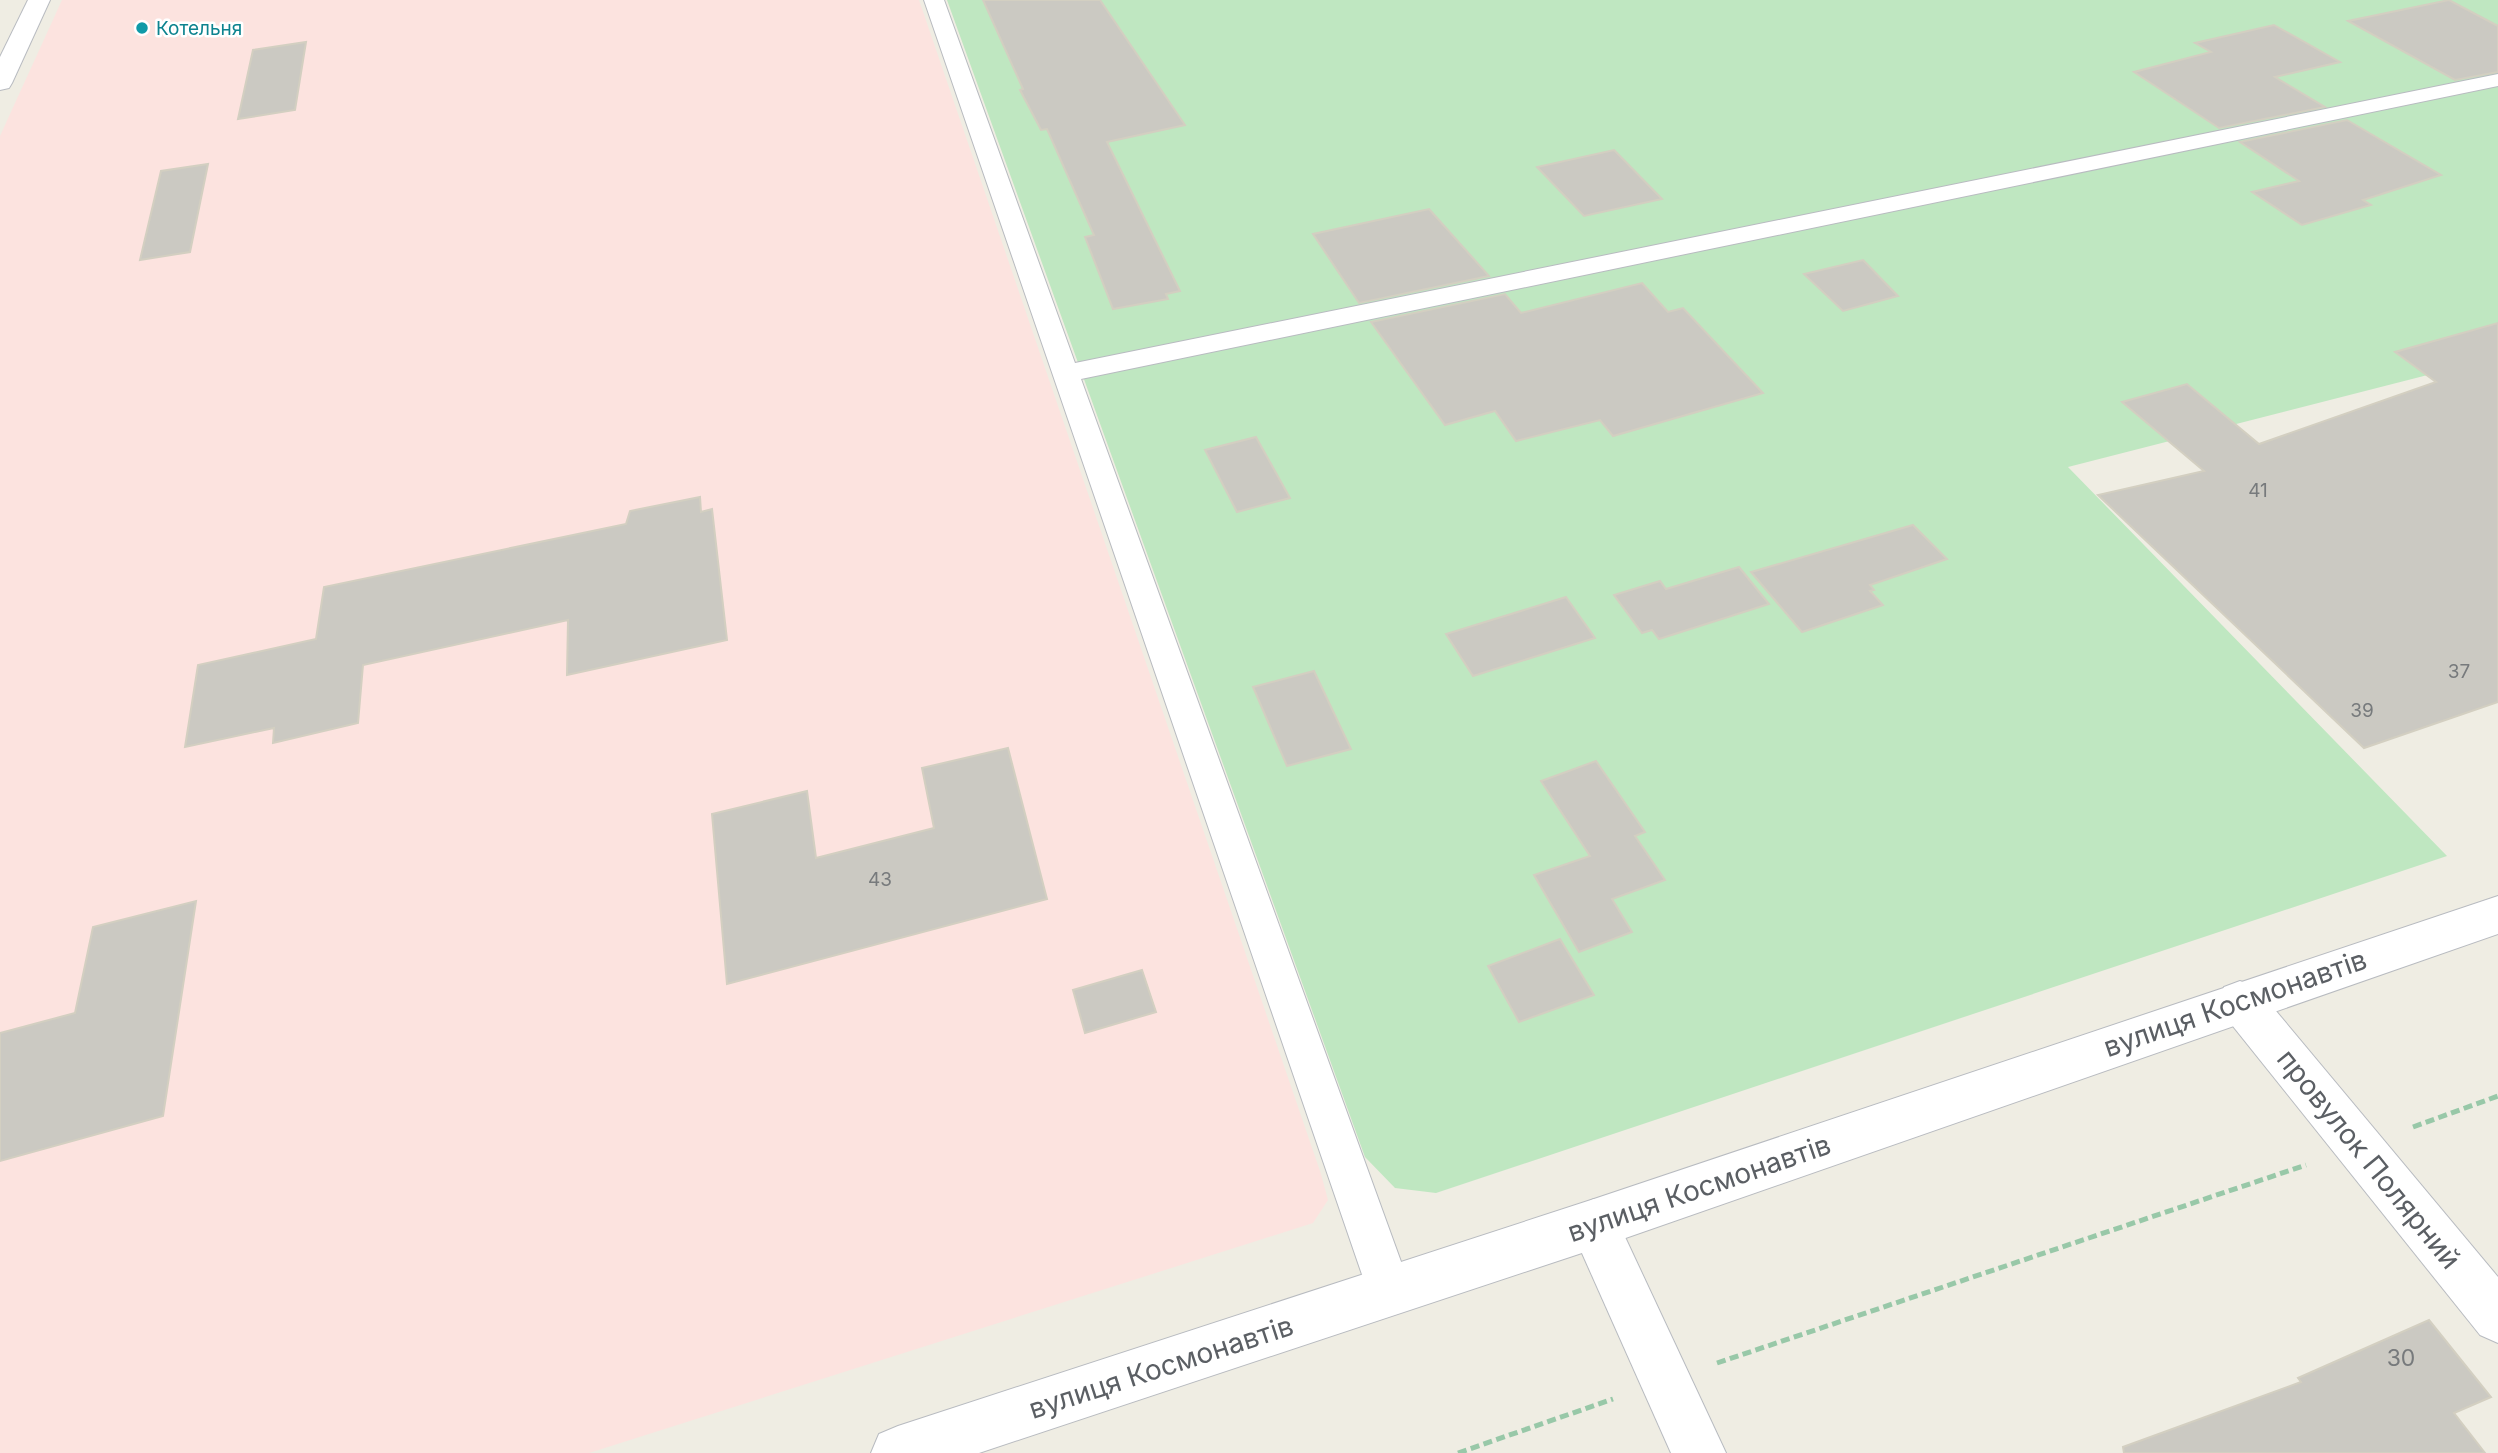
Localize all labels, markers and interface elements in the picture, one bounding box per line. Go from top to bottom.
place label: Котельня [156,17,242,40]
marker: Котельня [134,20,150,36]
house number: 41 [2248,479,2268,502]
house number: 37 [2448,660,2470,683]
house number: 39 [2350,699,2374,722]
house number: 43 [868,868,892,891]
street label: вулиця Космонавтів [2099,942,2371,1064]
street label: провулок Полярний [2270,1042,2468,1276]
street label: вулиця Космонавтів [1563,1127,1835,1249]
street label: вулиця Космонавтів [1024,1308,1298,1426]
house number: 30 [2387,1344,2415,1372]

